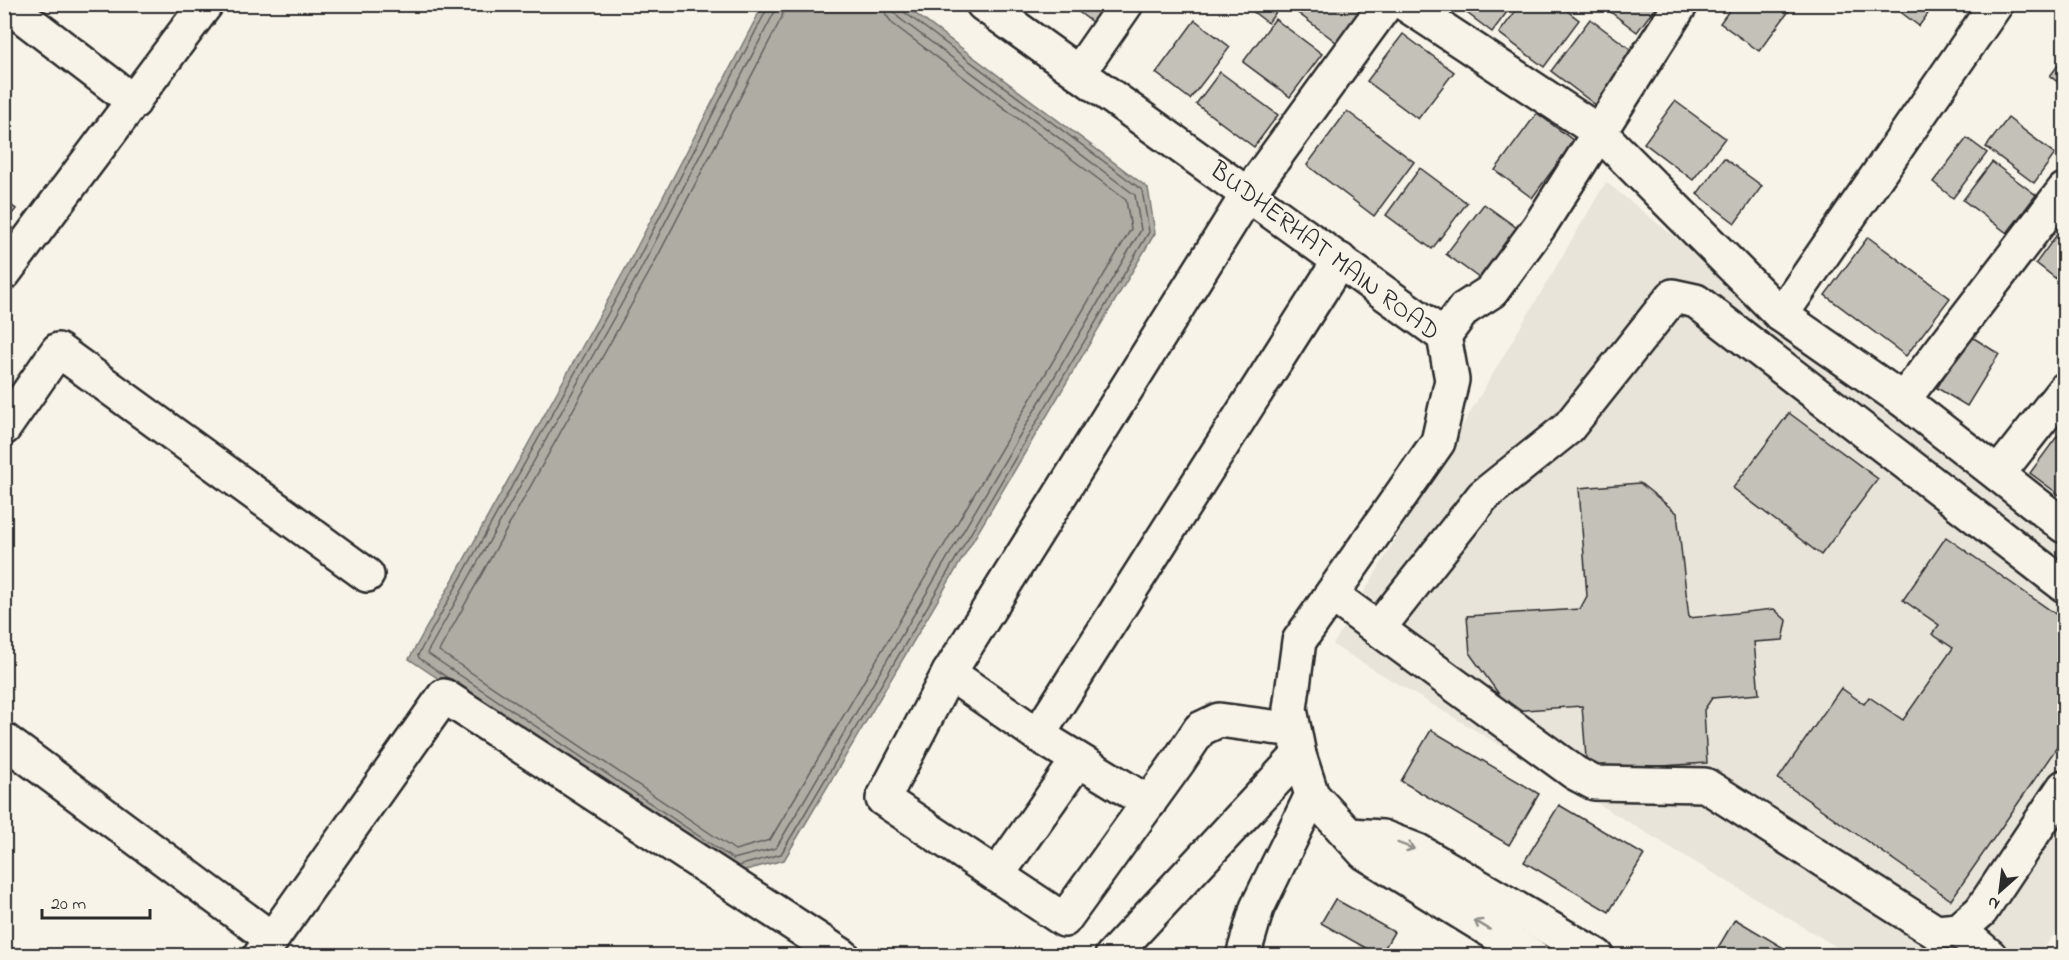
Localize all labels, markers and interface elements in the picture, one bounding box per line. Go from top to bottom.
street label: BUDHERHAT MAIN ROAD [1200,152,1447,351]
one-way arrow [1396,841,1415,852]
north arrow [1970,861,2030,921]
scale bar [42,882,150,920]
text: N [1983,889,2004,916]
text: 20 m [51,892,86,918]
one-way arrow [1474,919,1491,931]

